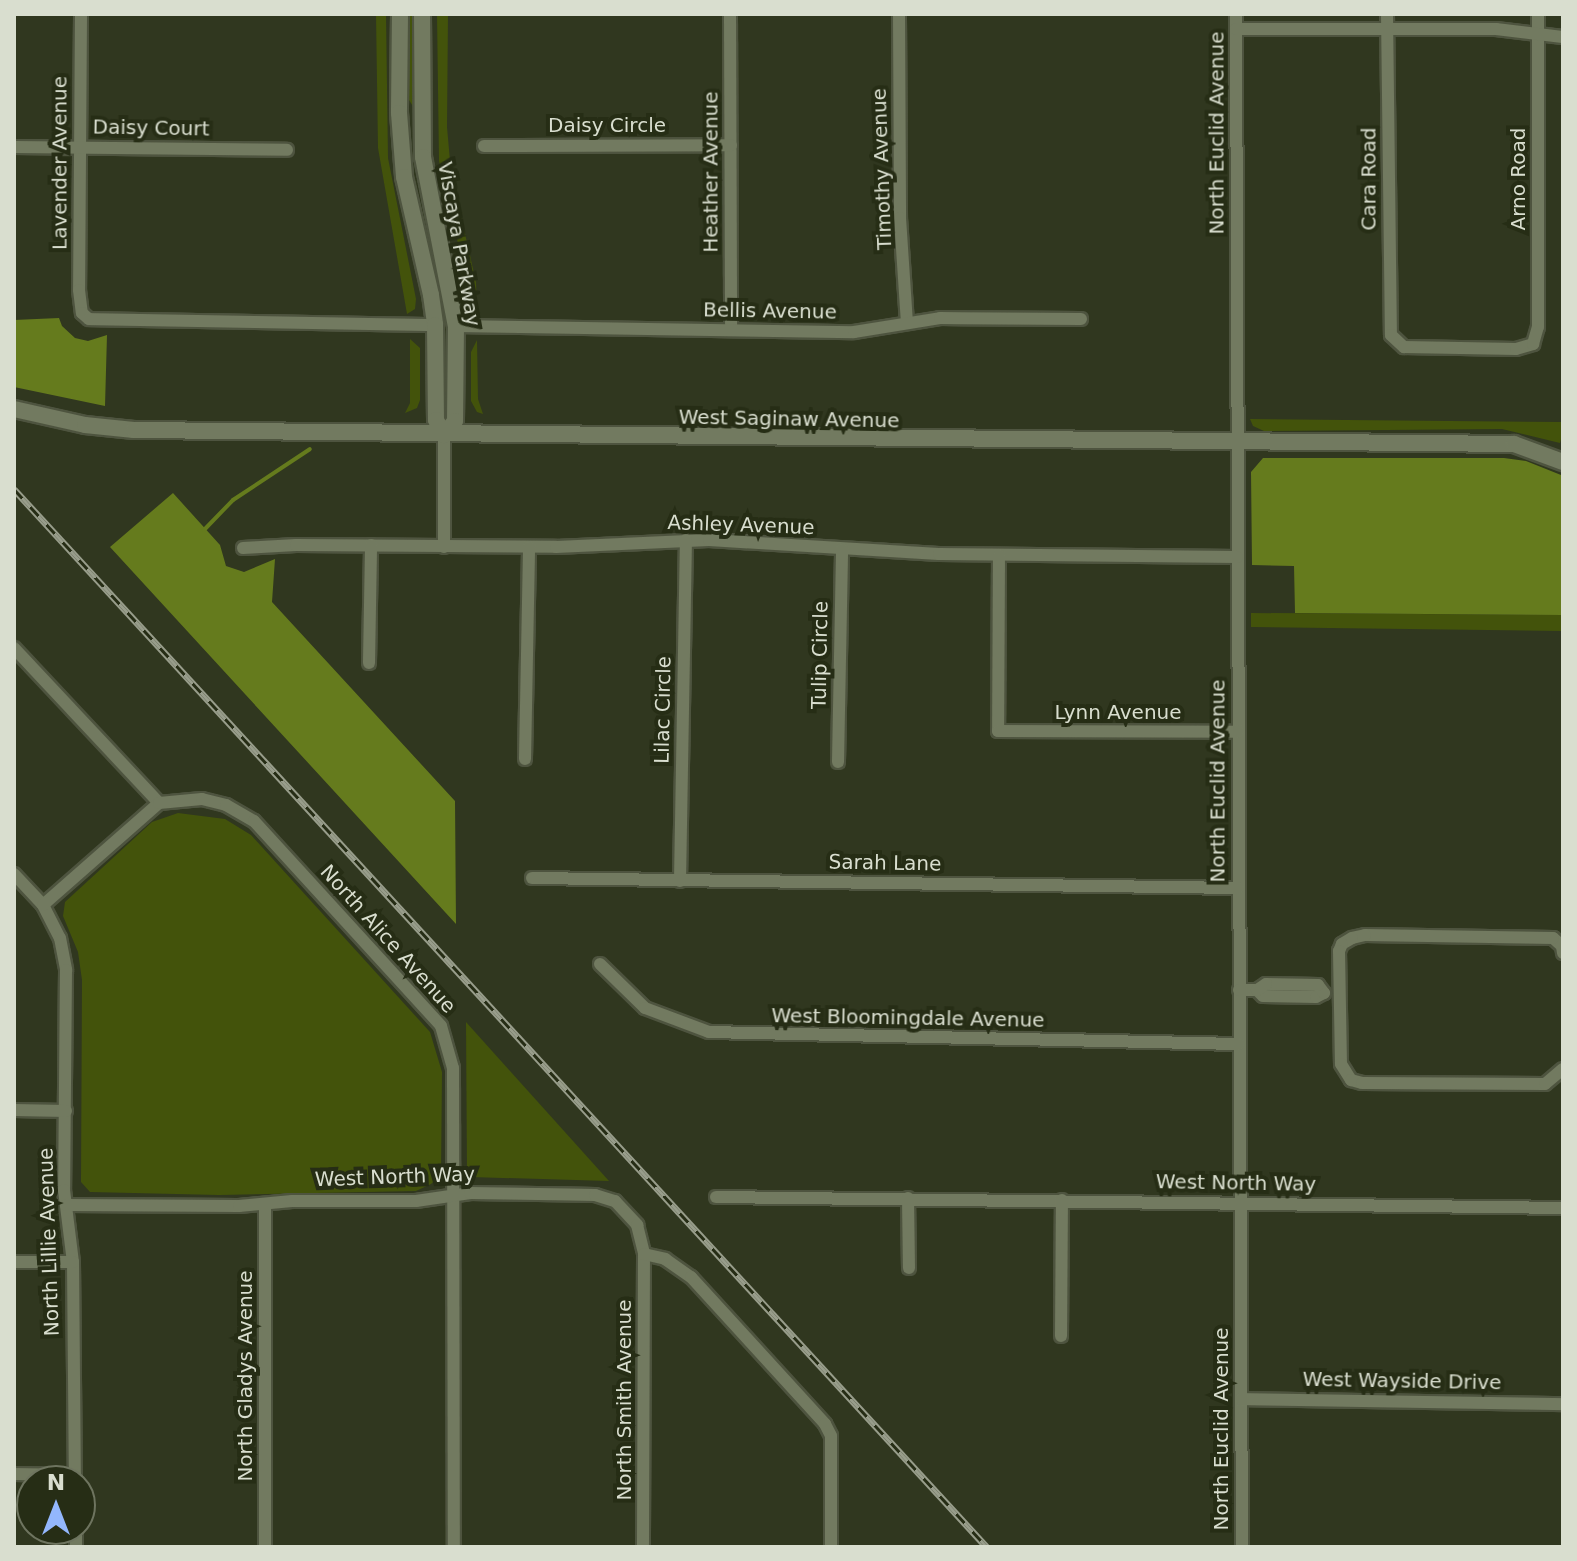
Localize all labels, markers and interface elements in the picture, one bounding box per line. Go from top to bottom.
street label: North Euclid Avenue [1205,31,1229,235]
street label: Lavender Avenue [48,76,72,250]
street label: Timothy Avenue [867,88,897,250]
street label: Heather Avenue [699,91,723,253]
street label: Daisy Circle [548,113,666,137]
street label: Daisy Court [92,115,210,141]
street label: Cara Road [1357,127,1381,231]
street label: Arno Road [1506,127,1530,231]
street label: Viscaya Parkway [433,160,485,328]
street label: Bellis Avenue [703,298,837,324]
street label: West Saginaw Avenue [678,405,900,433]
street label: Ashley Avenue [667,510,815,540]
street label: Tulip Circle [807,601,833,709]
street label: Lilac Circle [650,656,676,764]
street label: North Euclid Avenue [1206,679,1230,883]
street label: Lynn Avenue [1054,700,1182,724]
street label: Sarah Lane [828,850,942,876]
street label: North Alice Avenue [315,860,461,1018]
street label: West Bloomingdale Avenue [771,1004,1045,1032]
street label: North Lillie Avenue [34,1147,64,1337]
street label: West North Way [314,1162,476,1192]
street label: West North Way [1156,1170,1316,1196]
street label: North Gladys Avenue [233,1270,257,1482]
street label: North Smith Avenue [612,1299,636,1501]
street label: North Euclid Avenue [1209,1327,1233,1531]
street label: West Wayside Drive [1302,1367,1502,1395]
north arrow [16,1465,96,1545]
text: N [47,1470,65,1495]

